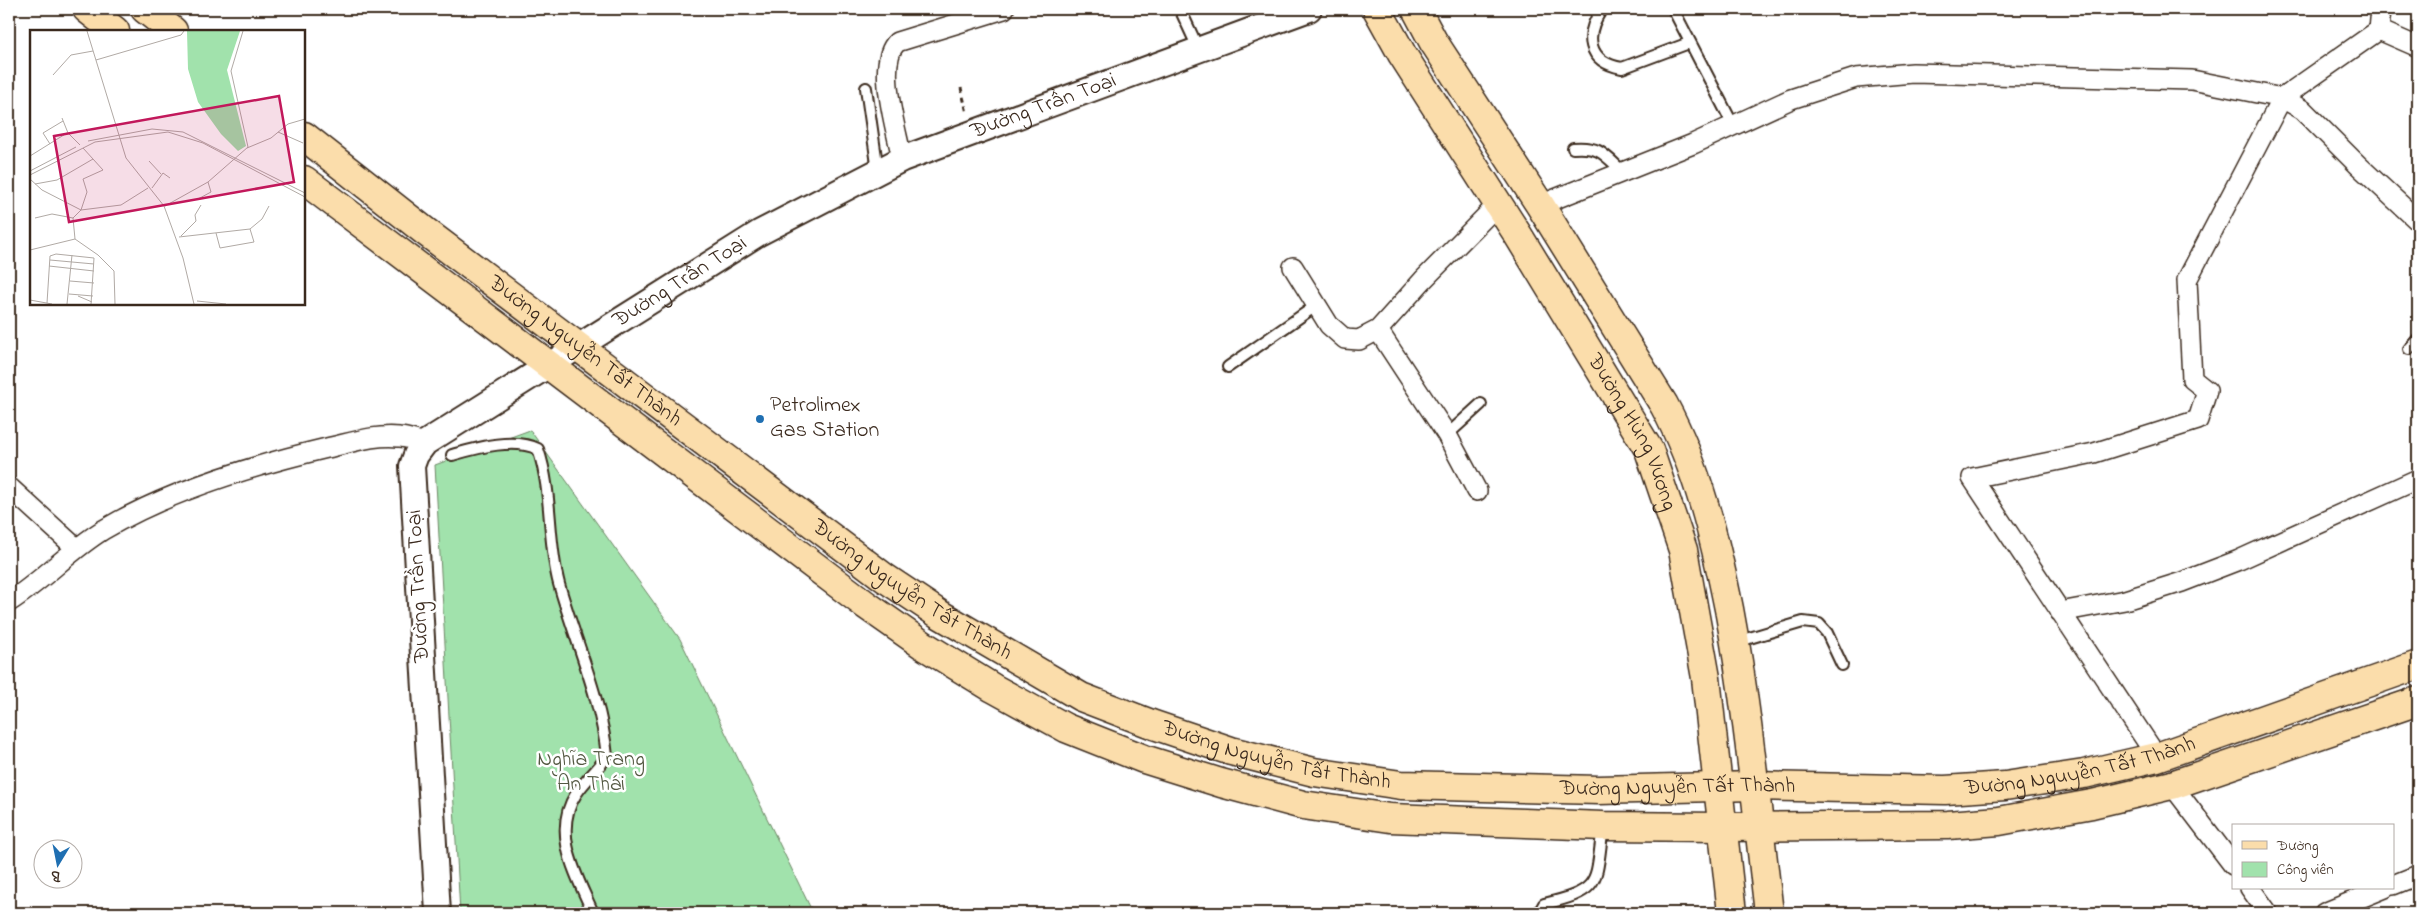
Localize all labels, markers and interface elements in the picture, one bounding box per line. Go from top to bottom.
inset map [30,30,305,305]
street label: Đường Trần Toại [965,65,1121,149]
street label: Đường Trần Toại [606,228,754,337]
street label: Đường Nguyễn Tất Thành [480,267,688,435]
street label: Đường Hùng Vương [1578,347,1685,516]
place label: Petrolimex Gas Station [770,390,879,447]
marker: Petrolimex Gas Station [754,413,766,425]
street label: Đường Trần Toại [399,509,440,664]
street label: Đường Nguyễn Tất Thành [804,511,1018,669]
street label: Đường Nguyễn Tất Thành [1156,712,1393,799]
street label: Đường Nguyễn Tất Thành [1962,729,2200,805]
park label: Nghĩa Trang An Thái [537,744,645,801]
street label: Đường Nguyễn Tất Thành [1558,770,1796,807]
legend [2232,824,2394,890]
text: Đường [2276,835,2319,858]
north arrow [32,840,82,890]
text: Công viên [2277,859,2334,882]
text: B [49,864,63,887]

